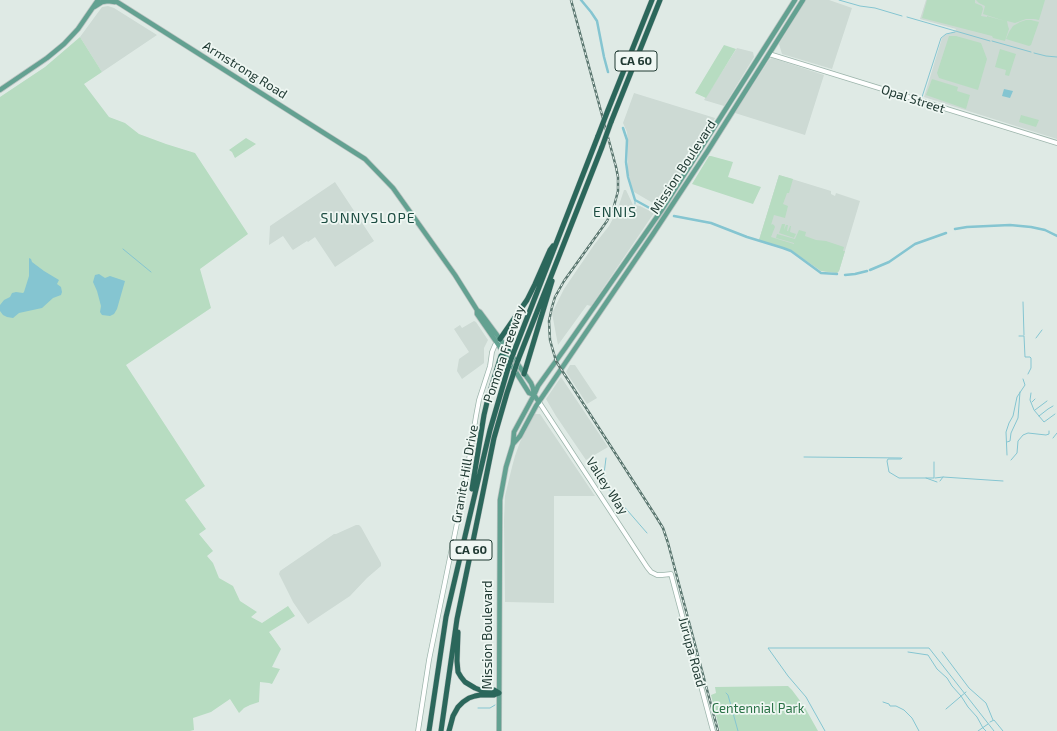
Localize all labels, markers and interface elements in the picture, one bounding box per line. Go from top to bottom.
street label: Armstrong Road [200,38,290,102]
road number: CA 60 [615,51,657,71]
street label: Opal Street [879,81,947,117]
street label: Mission Boulevard [647,117,719,217]
district label: ENNIS [593,204,637,220]
district label: SUNNYSLOPE [320,210,416,226]
street label: Pomona Freeway [480,303,528,405]
street label: Granite Hill Drive [449,424,481,524]
street label: Valley Way [583,454,631,518]
road number: CA 60 [450,540,492,560]
street label: Mission Boulevard [480,580,496,690]
street label: Jurupa Road [675,615,709,689]
park label: Centennial Park [712,701,804,717]

